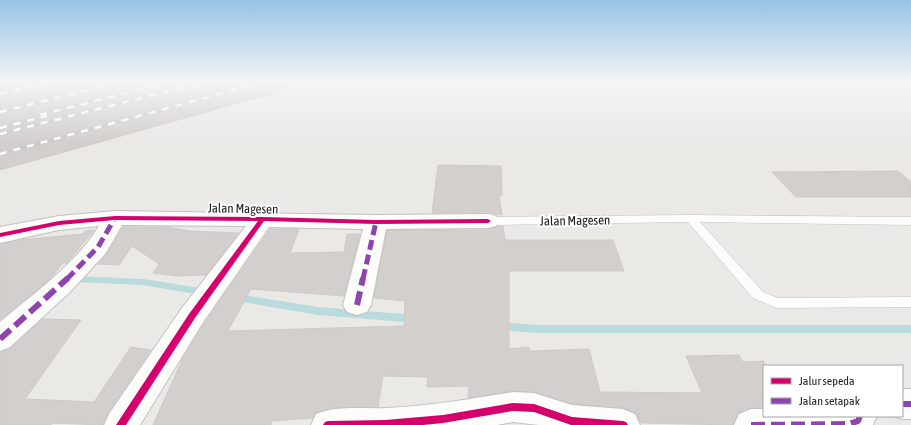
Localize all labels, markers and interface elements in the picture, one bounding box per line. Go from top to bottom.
street label: Jalan Magesen [208,200,278,217]
street label: Jalan Magesen [540,212,610,229]
legend [763,365,903,417]
text: Jalur sepeda [799,374,855,388]
text: Jalan setapak [799,394,861,408]

